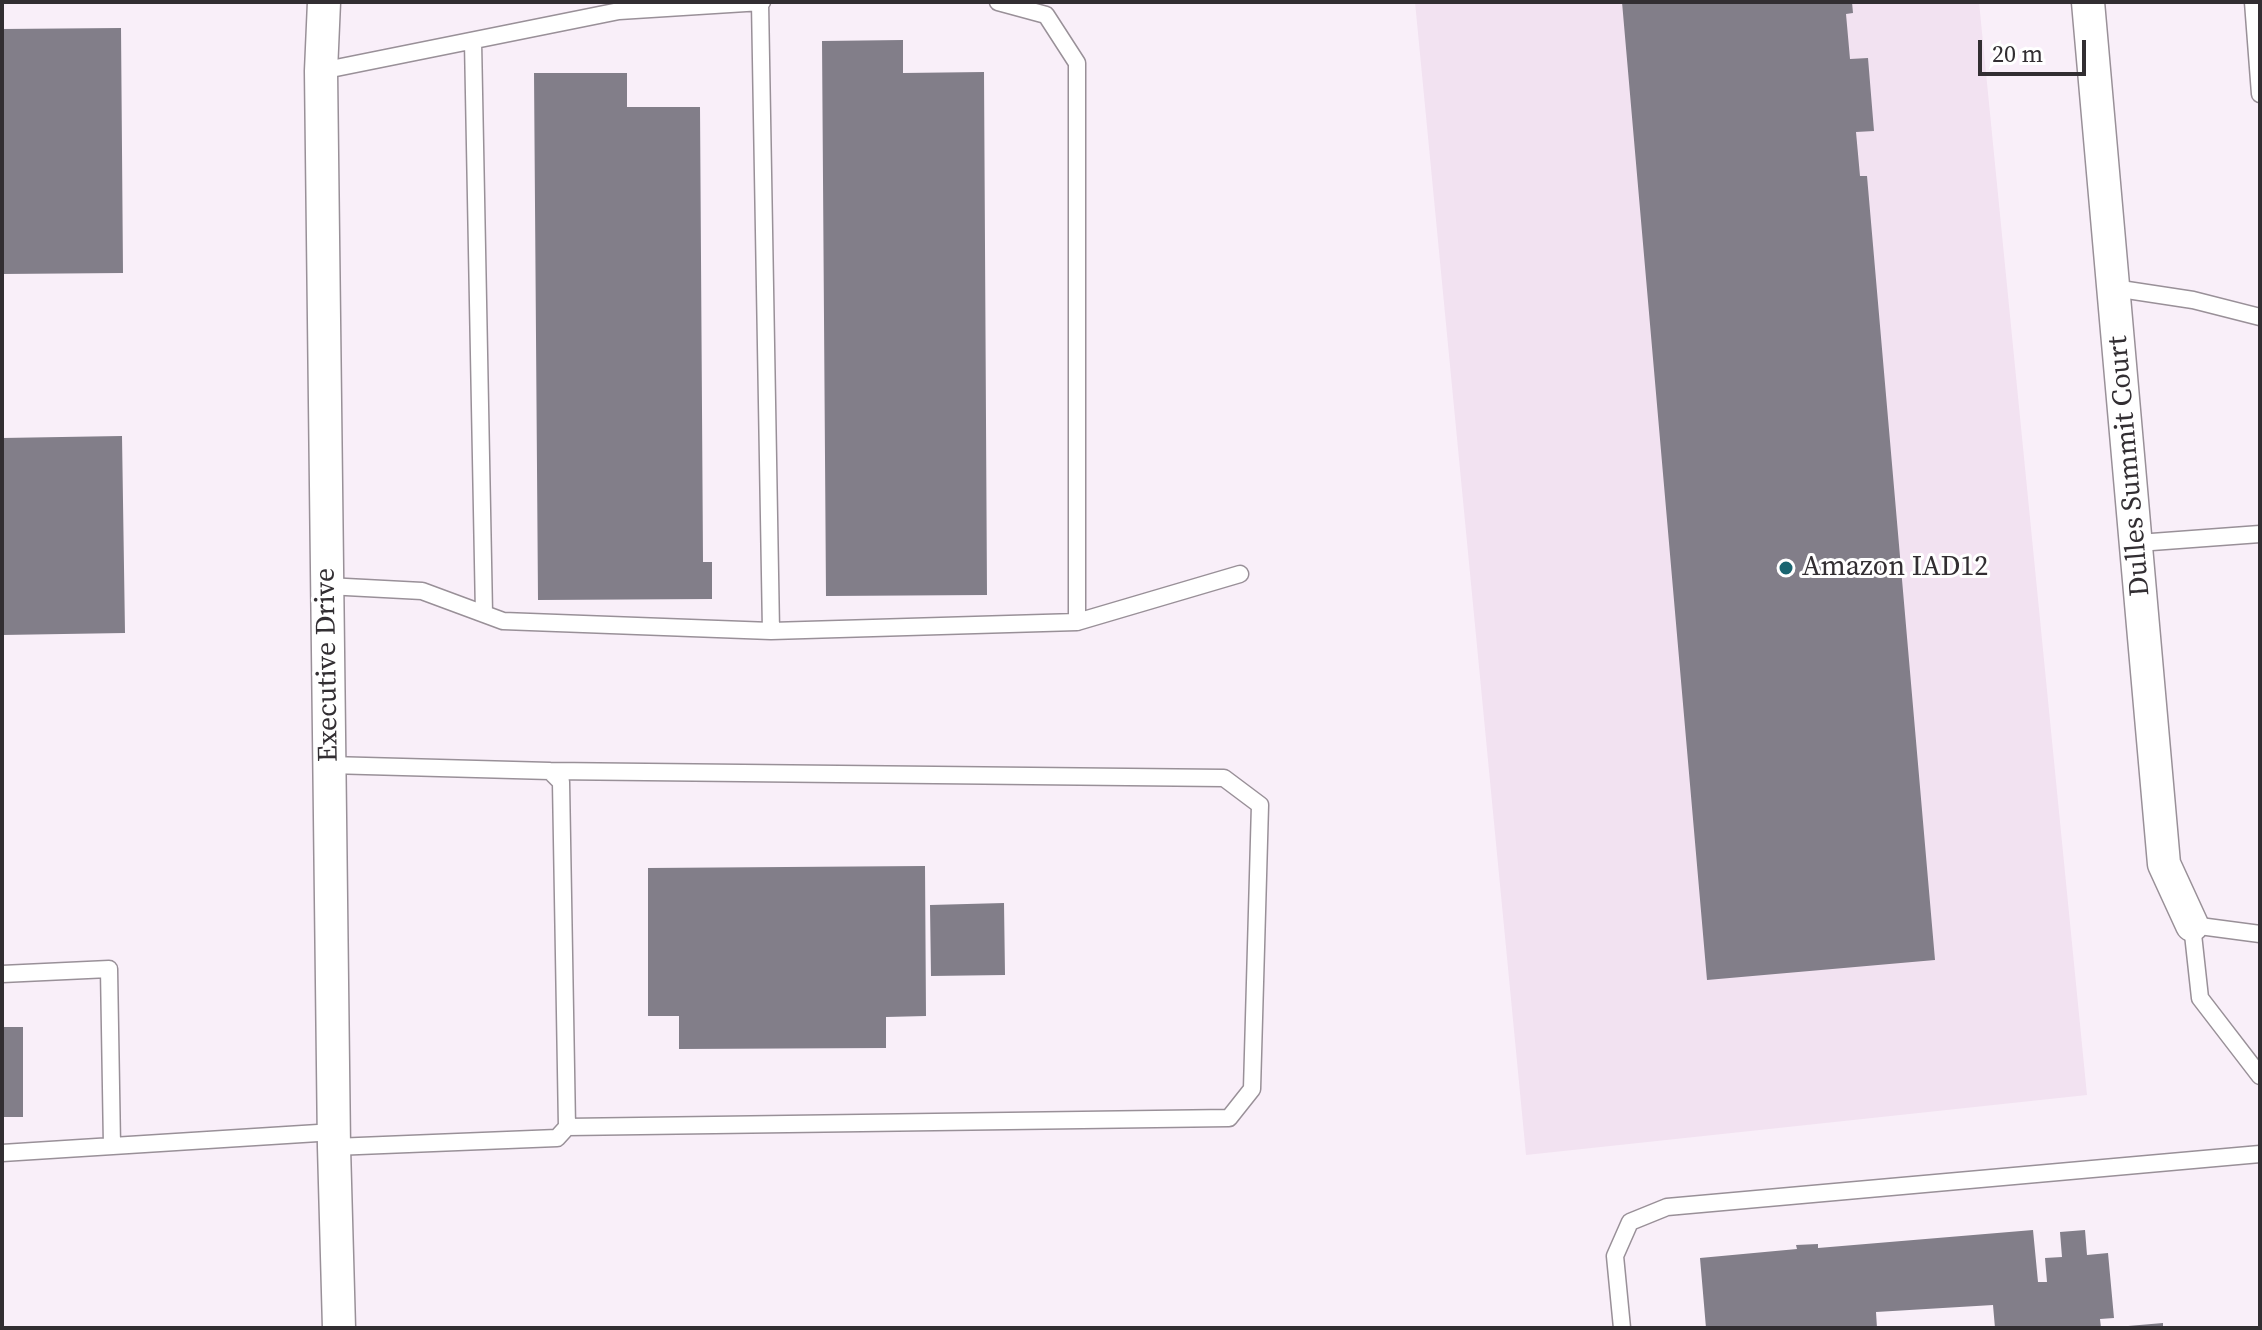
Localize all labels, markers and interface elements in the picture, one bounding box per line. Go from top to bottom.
scale bar [1982,24,2090,74]
text: 20 m [1992,37,2043,70]
street label: Dulles Summit Court [2102,334,2158,598]
place label: Amazon IAD12 [1802,551,1988,585]
marker: Amazon IAD12 [1777,559,1795,577]
street label: Executive Drive [310,568,346,762]

